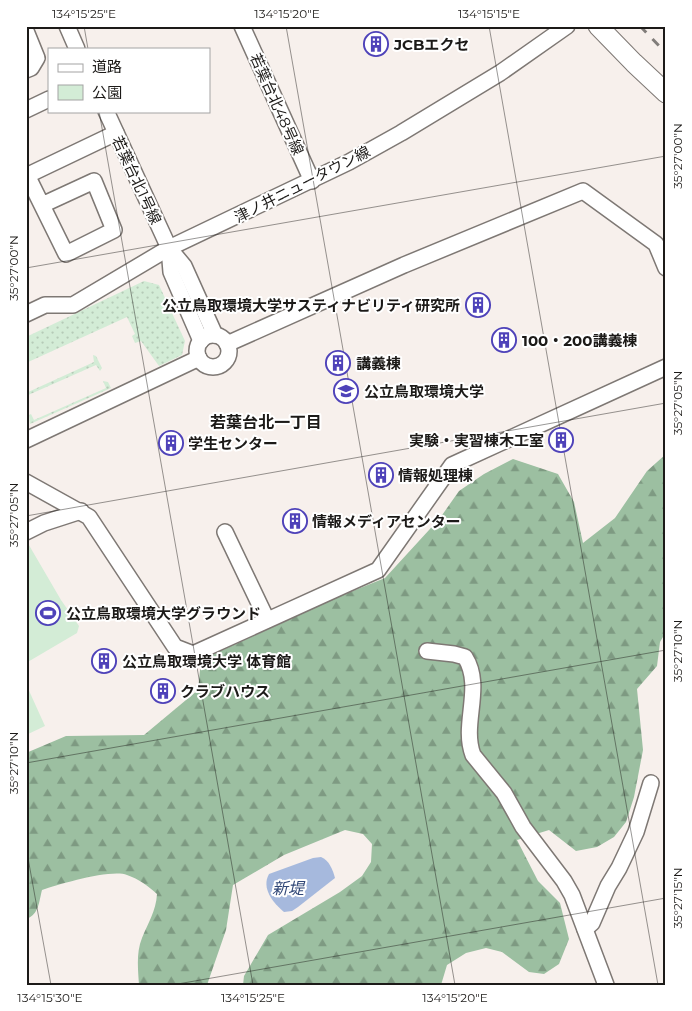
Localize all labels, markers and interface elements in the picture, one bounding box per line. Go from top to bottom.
text: 134°15'25"E [52,6,116,21]
text: 134°15'20"E [254,6,320,21]
text: 134°15'15"E [458,6,520,21]
building icon: JCBエクセ [363,31,389,57]
place label: JCBエクセ [393,35,469,54]
legend [48,48,210,112]
street label: 若葉台北48号線 [246,50,308,158]
text: 道路 [92,57,122,76]
text: 公園 [92,83,122,102]
text: 35°27'00"N [670,123,685,189]
street label: 若葉台北1号線 [108,133,166,227]
street label: 津ノ井ニュータウン線 [231,141,373,227]
text: 35°27'00"N [6,235,21,301]
building icon: 公立鳥取環境大学サスティナビリティ研究所 [465,292,491,318]
place label: 公立鳥取環境大学サスティナビリティ研究所 [162,296,460,315]
building icon: 100・200講義棟 [491,327,517,353]
place label: 100・200講義棟 [522,331,637,350]
building icon: 講義棟 [325,350,351,376]
place label: 講義棟 [356,354,401,373]
text: 35°27'05"N [670,371,685,435]
school or university icon: 公立鳥取環境大学 [333,378,359,404]
place label: 公立鳥取環境大学 [364,382,484,401]
district label: 若葉台北一丁目 [210,413,322,432]
building icon: 実験・実習棟木工室 [548,427,574,453]
building icon: 学生センター [158,430,184,456]
place label: 実験・実習棟木工室 [409,431,544,450]
place label: 学生センター [188,434,278,453]
building icon: 情報処理棟 [368,462,394,488]
place label: 情報処理棟 [398,466,473,485]
text: 35°27'05"N [6,483,21,547]
building icon: 情報メディアセンター [282,508,308,534]
place label: 情報メディアセンター [312,512,461,531]
sports icon: 公立鳥取環境大学グラウンド [35,600,61,626]
place label: 公立鳥取環境大学グラウンド [66,604,261,623]
text: 35°27'10"N [670,620,685,682]
building icon: 公立鳥取環境大学 体育館 [91,648,117,674]
place label: 公立鳥取環境大学 体育館 [122,652,291,671]
building icon: クラブハウス [150,678,176,704]
place label: クラブハウス [180,682,270,701]
text: 35°27'10"N [6,732,21,794]
text: 35°27'15"N [670,867,685,929]
water label: 新堤 [272,879,306,898]
text: 134°15'30"E [17,990,83,1005]
text: 134°15'25"E [221,990,285,1005]
text: 134°15'20"E [422,990,488,1005]

